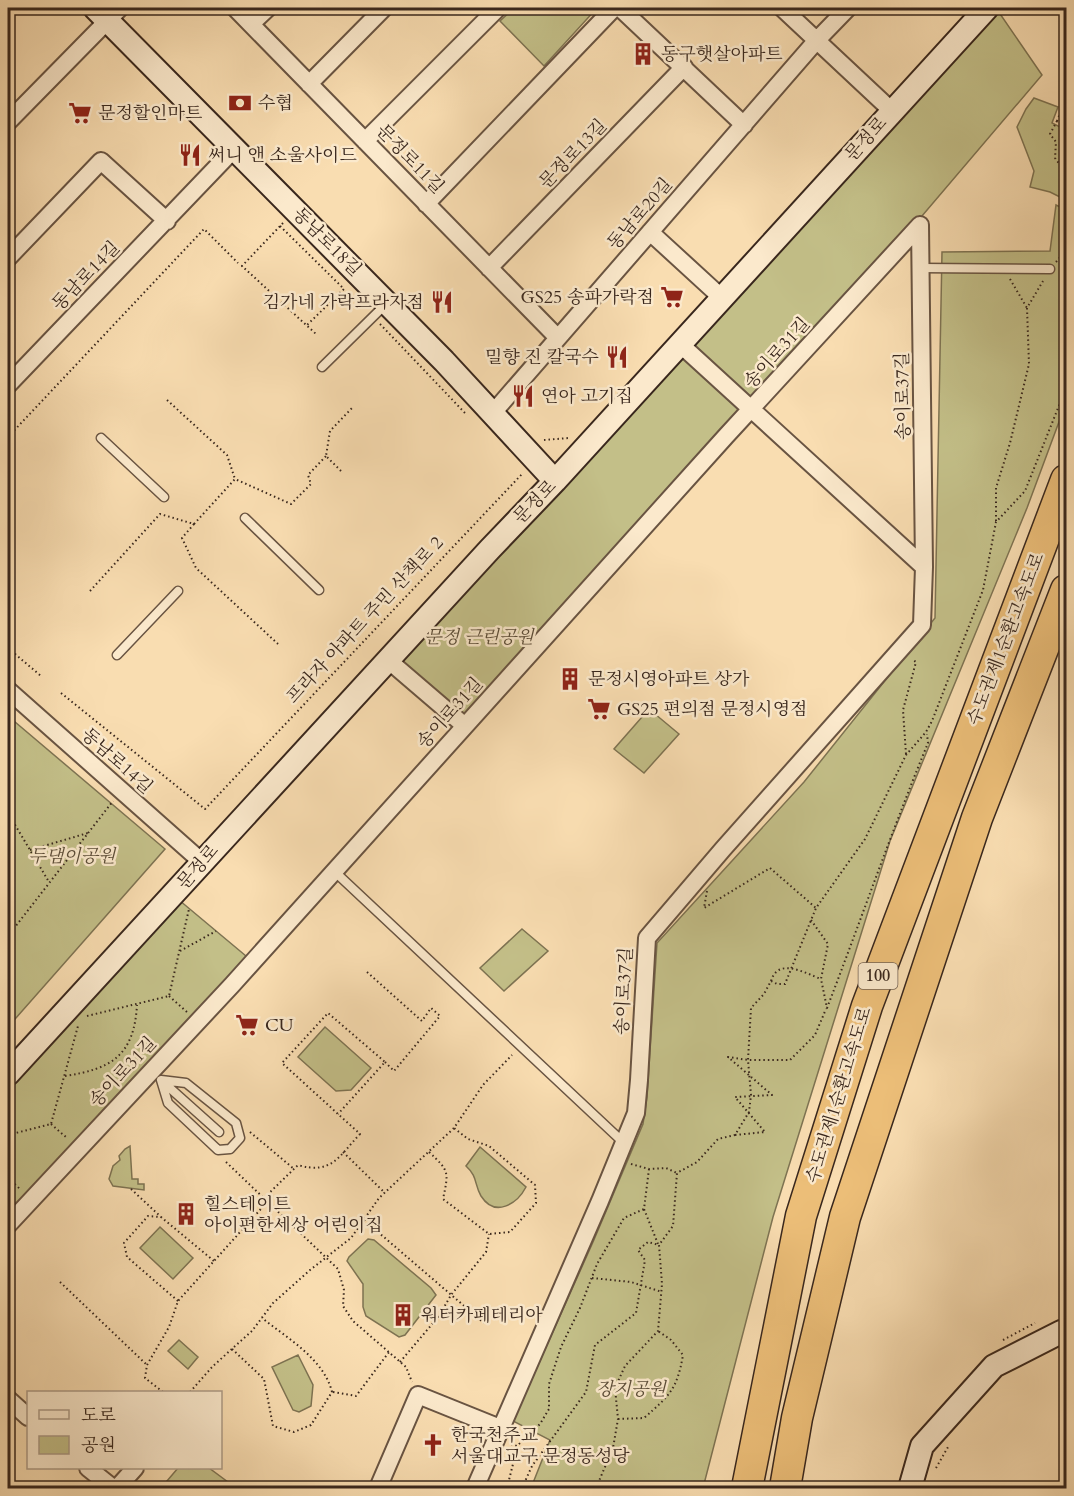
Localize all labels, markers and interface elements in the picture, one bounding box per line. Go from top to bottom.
building icon: 동구햇살아파트 [630,41,656,67]
place label: 동구햇살아파트 [661,42,783,67]
bank icon: 수협 [227,90,253,116]
place label: 수협 [258,91,293,116]
supermarket icon: 문정할인마트 [67,100,93,126]
place label: 문정할인마트 [98,101,203,126]
street label: 문정로 [839,111,893,167]
street label: 문정로13길 [533,114,613,194]
street label: 문정로11길 [370,119,450,199]
restaurant icon: 써니 앤 소울사이드 [177,142,203,168]
place label: 써니 앤 소울사이드 [208,143,357,168]
street label: 동남로20길 [602,173,678,255]
street label: 동남로18길 [287,202,367,282]
street label: 동남로14길 [46,236,126,316]
supermarket icon: GS25 송파가락점 [659,284,685,310]
place label: GS25 송파가락점 [521,285,654,310]
restaurant icon: 김가네 가락프라자점 [429,289,455,315]
place label: 김가네 가락프라자점 [263,290,424,315]
street label: 송이로31길 [738,312,816,394]
restaurant icon: 밀향 진 칼국수 [604,344,630,370]
place label: 밀향 진 칼국수 [485,345,599,370]
street label: 송이로37길 [890,352,916,440]
restaurant icon: 연아 고기집 [510,383,536,409]
place label: 연아 고기집 [541,384,633,409]
street label: 문정로 [508,475,562,529]
street label: 프라자 아파트 주민 산책로 2 [281,531,449,709]
street label: 수도권제1순환고속도로 [962,549,1050,729]
park label: 문정 근린공원 [424,625,535,650]
building icon: 문정시영아파트 상가 [557,666,583,692]
place label: 문정시영아파트 상가 [588,667,750,692]
street label: 송이로31길 [411,672,489,754]
supermarket icon: GS25 편의점 문정시영점 [586,696,612,722]
place label: GS25 편의점 문정시영점 [617,697,807,722]
street label: 동남로14길 [76,722,158,800]
street label: 문정로 [171,839,225,895]
park label: 두댐이공원 [29,844,117,869]
street label: 송이로37길 [609,946,639,1036]
road number: 100 [858,963,898,989]
street label: 수도권제1순환고속도로 [800,1004,878,1186]
supermarket icon: CU [234,1012,260,1038]
place label: CU [265,1013,294,1038]
street label: 송이로31길 [84,1031,162,1113]
place label: 힐스테이트 아이편한세상 어린이집 [204,1192,383,1238]
building icon: 힐스테이트 아이편한세상 어린이집 [173,1201,199,1227]
building icon: 워터카페테리아 [390,1302,416,1328]
place label: 워터카페테리아 [421,1303,543,1328]
park label: 장지공원 [596,1377,667,1402]
legend [27,1391,222,1469]
text: 도로 [81,1403,116,1428]
place label: 한국천주교 서울대교구 문정동성당 [451,1423,630,1469]
church icon: 한국천주교 서울대교구 문정동성당 [420,1432,446,1458]
text: 공원 [81,1433,116,1458]

